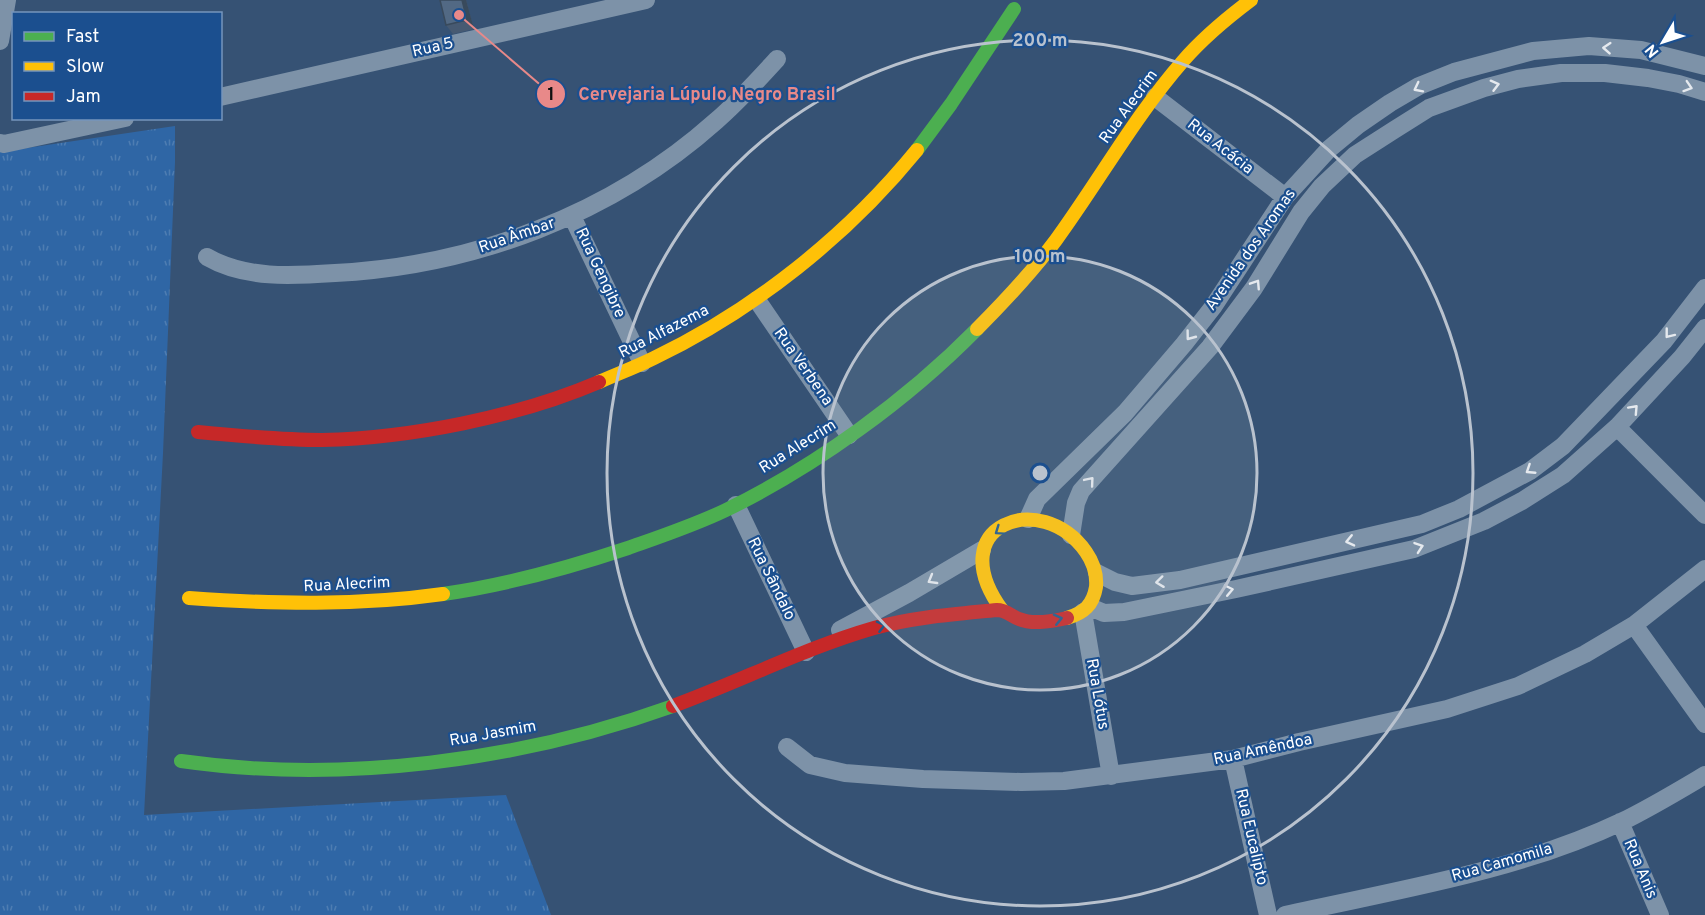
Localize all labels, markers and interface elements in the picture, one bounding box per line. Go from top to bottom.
legend [12,12,222,120]
north arrow [1633,12,1693,72]
text: Fast [66,26,99,49]
text: 200 m [1012,30,1068,53]
street label: Rua 5 [410,34,456,62]
text: N [1642,39,1664,61]
one-way arrow [1602,41,1611,54]
text: Slow [66,56,104,79]
street label: Rua Alecrim [1095,66,1163,148]
callout: Cervejaria Lúpulo Negro Brasil [536,76,848,112]
one-way arrow [1682,79,1693,92]
one-way arrow [1413,80,1424,92]
one-way arrow [1489,80,1500,92]
text: 1 [547,84,555,107]
text: Cervejaria Lúpulo Negro Brasil [578,84,836,107]
text: Jam [66,86,101,109]
street label: Rua Acácia [1183,115,1257,179]
street label: Avenida dos Aromas [1201,185,1301,315]
street label: Rua Âmbar [475,212,558,258]
street label: Rua Gengibre [570,225,630,321]
text: 100 m [1014,246,1066,269]
one-way arrow [1249,280,1260,291]
street label: Rua Alfazema [616,301,712,363]
street label: Rua Verbena [769,324,837,410]
one-way arrow [1666,327,1677,338]
one-way arrow [1187,329,1198,340]
one-way arrow [1626,405,1637,416]
street label: Rua Alecrim [756,416,840,478]
centre of rings [1030,463,1050,483]
one-way arrow [1526,463,1537,474]
one-way arrow [1083,477,1094,488]
one-way arrow [994,524,1005,535]
street label: Rua Sândalo [742,534,800,624]
one-way arrow [1346,534,1356,547]
one-way arrow [1413,541,1424,554]
one-way arrow [928,572,938,584]
street label: Rua Alecrim [303,573,391,597]
one-way arrow [1155,576,1164,588]
one-way arrow [1224,584,1234,597]
one-way arrow [1053,613,1063,626]
one-way arrow [876,621,886,634]
street label: Rua Lótus [1081,657,1113,731]
street label: Rua Jasmim [448,717,538,751]
street label: Rua Amêndoa [1212,730,1314,770]
street label: Rua Eucalipto [1230,787,1272,887]
street label: Rua Anis [1619,836,1661,902]
street label: Rua Camomila [1449,839,1555,887]

